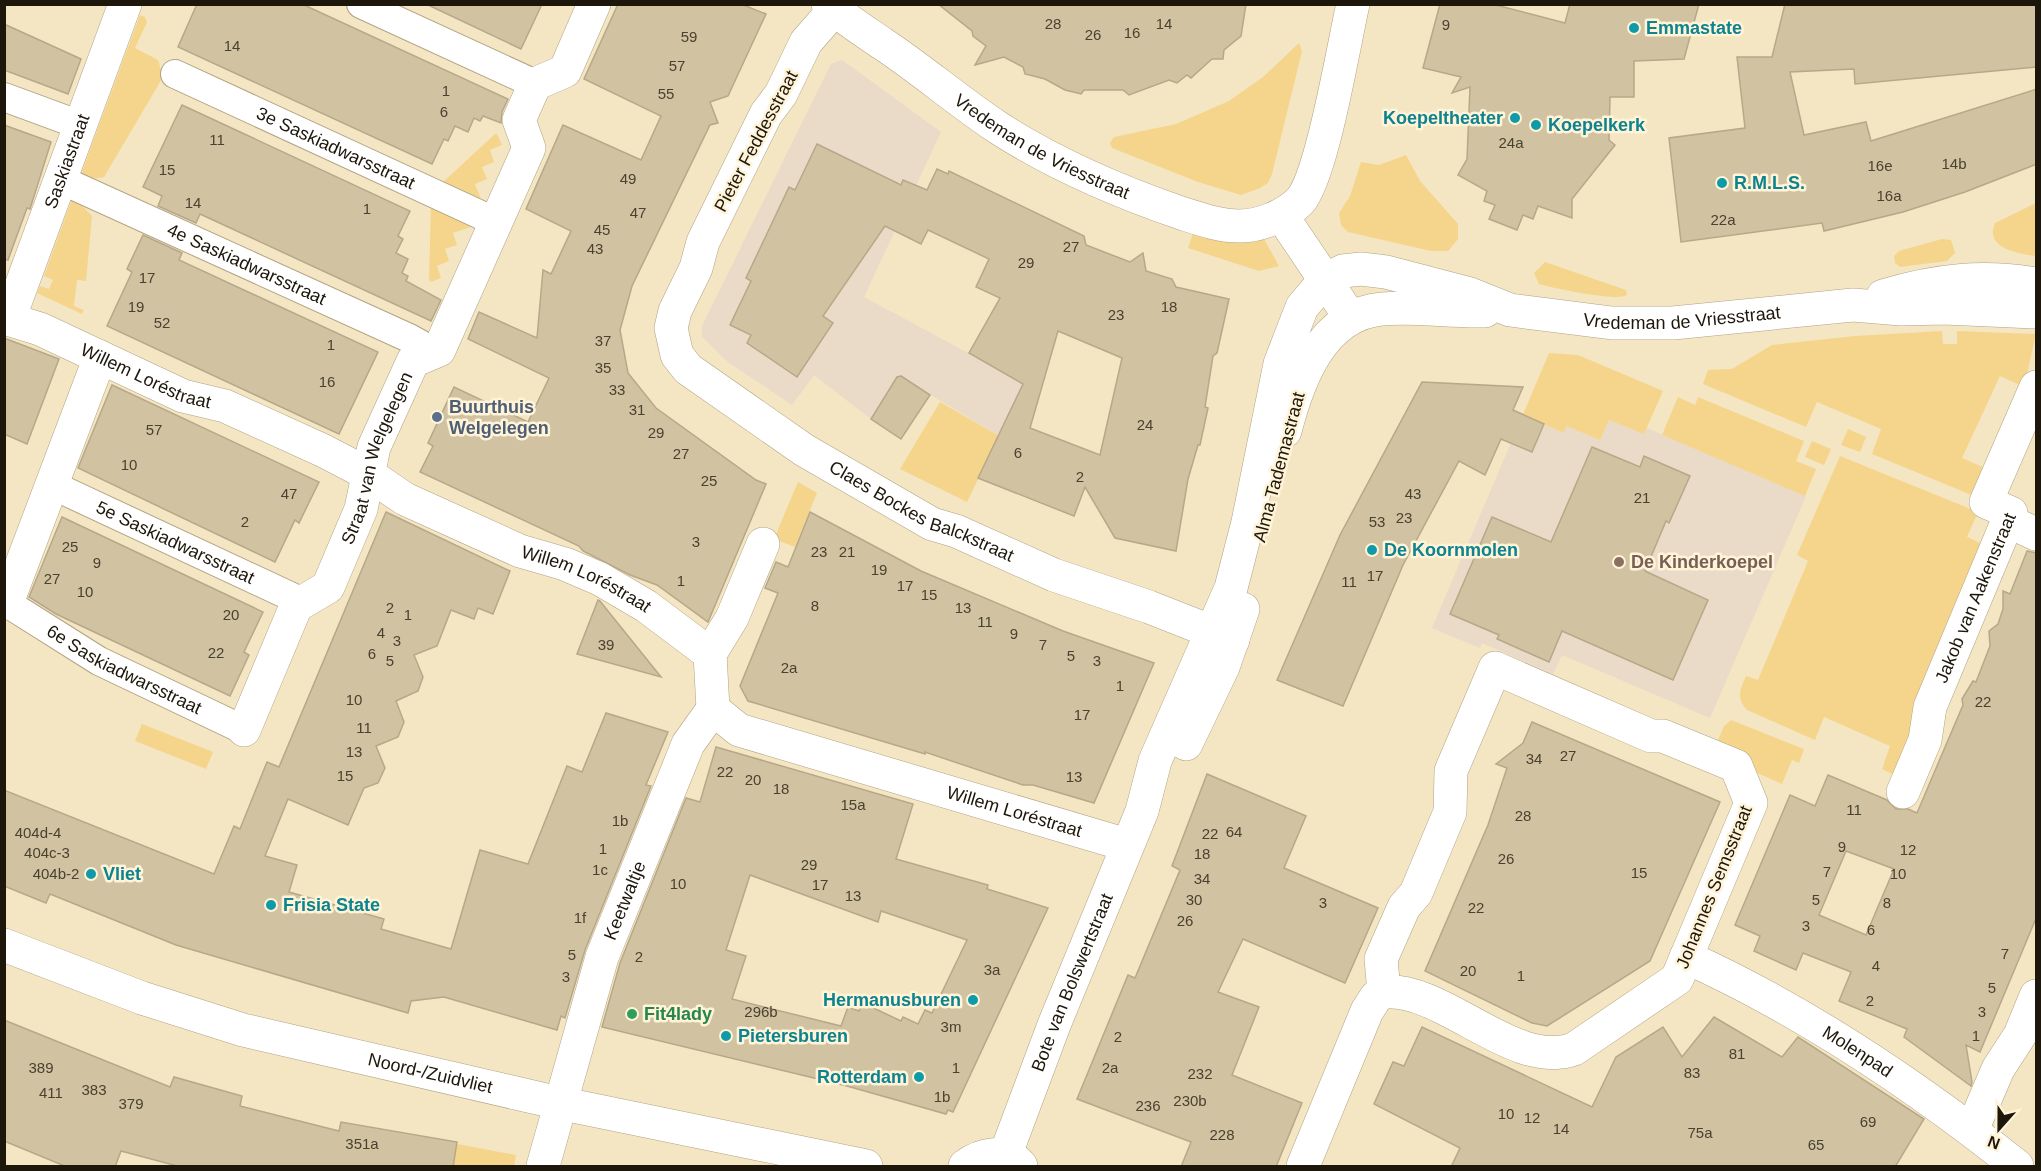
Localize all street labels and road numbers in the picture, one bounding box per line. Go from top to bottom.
street label: Pieter Feddesstraat [710,67,802,215]
street label: Vredeman de Vriesstraat [950,90,1132,203]
street label: 3e Saskiadwarsstraat [253,103,418,193]
street label: Saskiastraat [41,111,94,211]
street label: 4e Saskiadwarsstraat [164,219,329,309]
street label: Vredeman de Vriesstraat [1582,302,1781,333]
street label: Willem Loréstraat [78,340,213,412]
street label: Straat van Welgelegen [337,369,417,547]
street label: Alma Tademastraat [1249,390,1309,544]
street label: Claes Bockes Balckstraat [826,457,1017,566]
street label: 5e Saskiadwarsstraat [93,497,257,588]
street label: Jakob van Aakenstraat [1931,510,2020,686]
street label: Willem Loréstraat [519,542,655,616]
street label: 6e Saskiadwarsstraat [43,621,205,718]
street label: Willem Loréstraat [944,782,1084,841]
street label: Johannes Semsstraat [1672,803,1756,971]
street label: Keetwaltje [600,858,650,943]
street label: Bote van Bolswertstraat [1027,891,1117,1074]
street label: Molenpad [1819,1022,1896,1081]
street label: Noord-/Zuidvliet [366,1049,494,1097]

